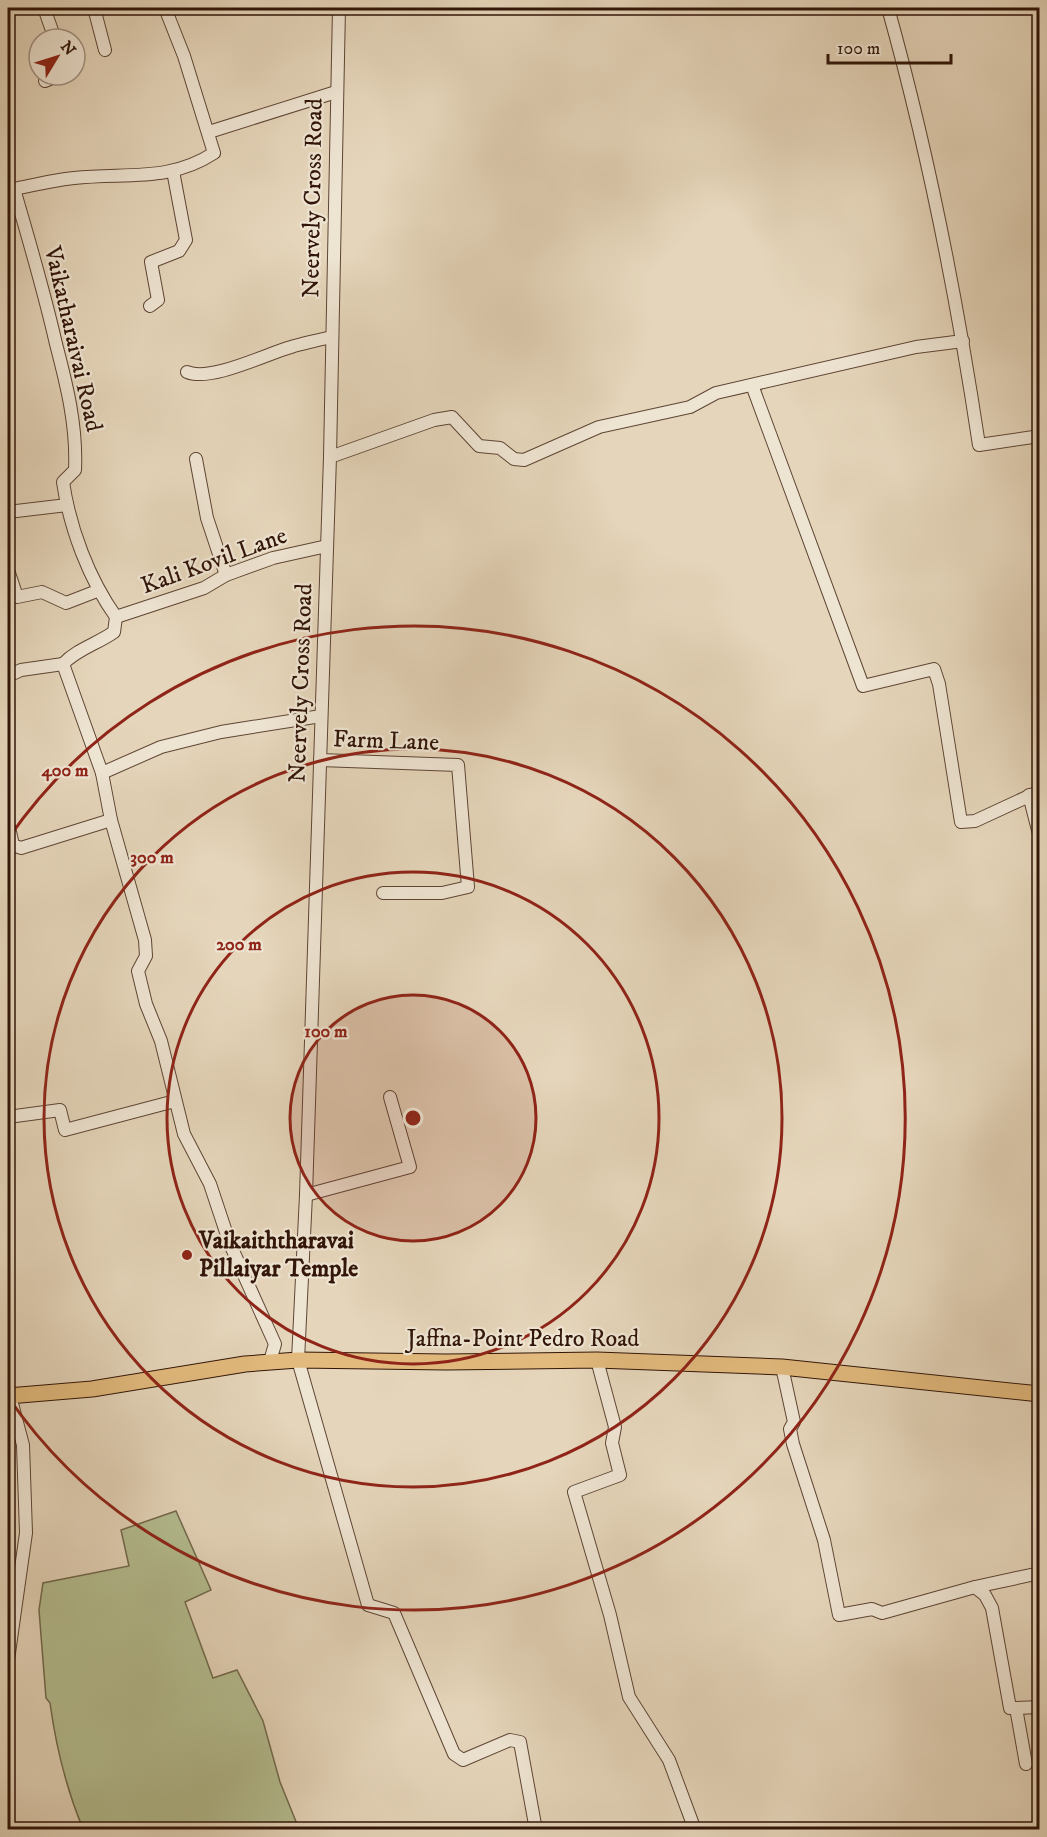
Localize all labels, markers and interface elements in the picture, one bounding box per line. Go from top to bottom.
north arrow [27,27,87,87]
scale bar [828,27,951,65]
text: N [56,37,80,60]
text: 100 m [837,38,880,60]
street label: Neervely Cross Road [296,98,330,298]
street label: Vaikatharaivai Road [37,242,109,435]
street label: Kali Kovil Lane [137,521,291,601]
street label: Neervely Cross Road [283,583,319,783]
street label: Farm Lane [332,724,440,758]
text: 400 m [40,760,89,782]
text: 300 m [130,847,174,869]
text: 200 m [216,934,262,956]
text: 100 m [304,1021,348,1043]
centre of rings [403,1108,423,1128]
place label: Vaikaiththaravai Pillaiyar Temple [198,1226,358,1284]
marker: Vaikaiththaravai Pillaiyar Temple [180,1248,194,1262]
street label: Jaffna-Point Pedro Road [405,1324,639,1354]

